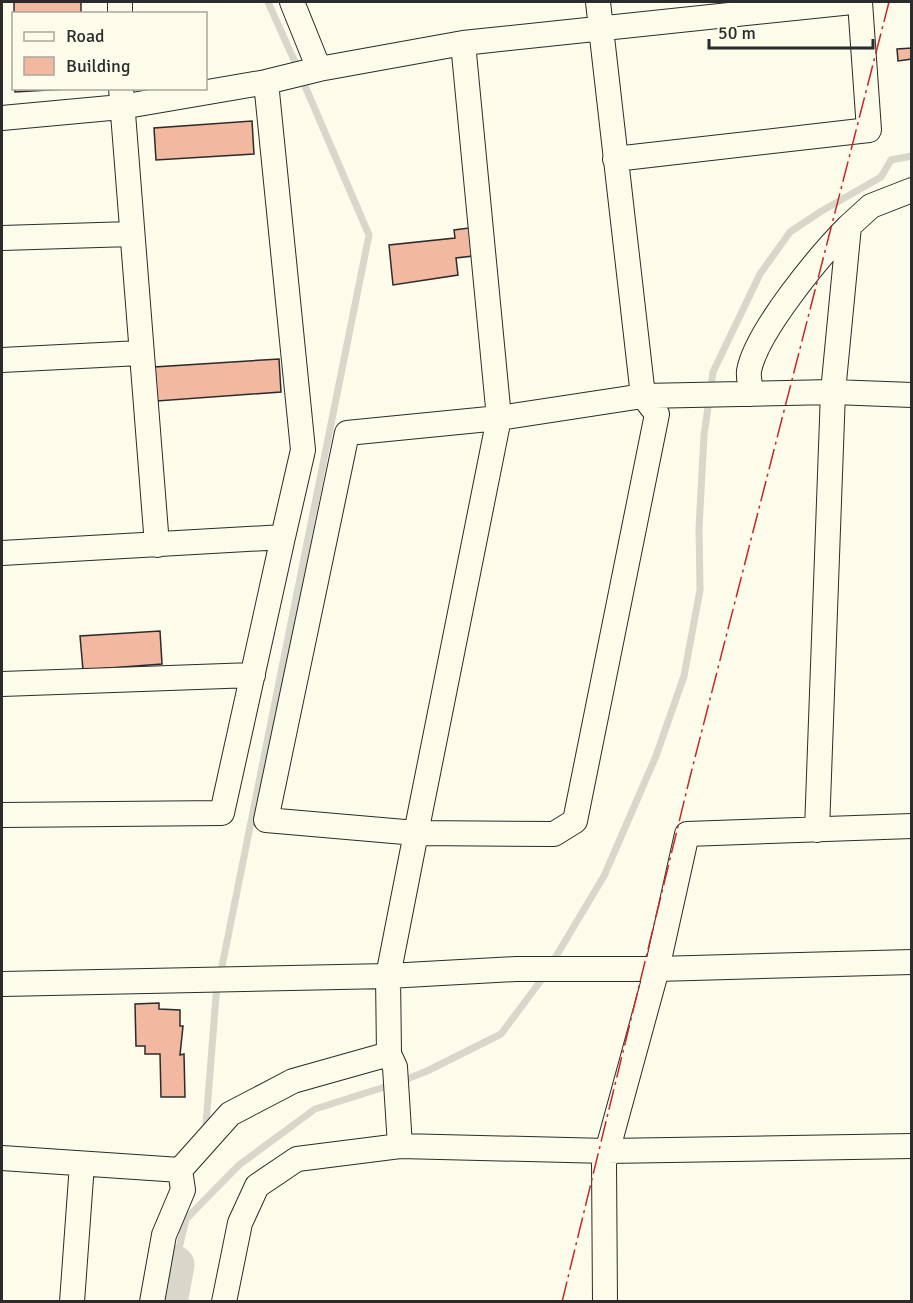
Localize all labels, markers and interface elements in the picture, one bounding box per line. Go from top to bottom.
legend [12,12,207,90]
scale bar [709,12,872,50]
text: 50 m [718,22,756,44]
text: Road [66,25,105,47]
text: Building [66,55,130,77]

